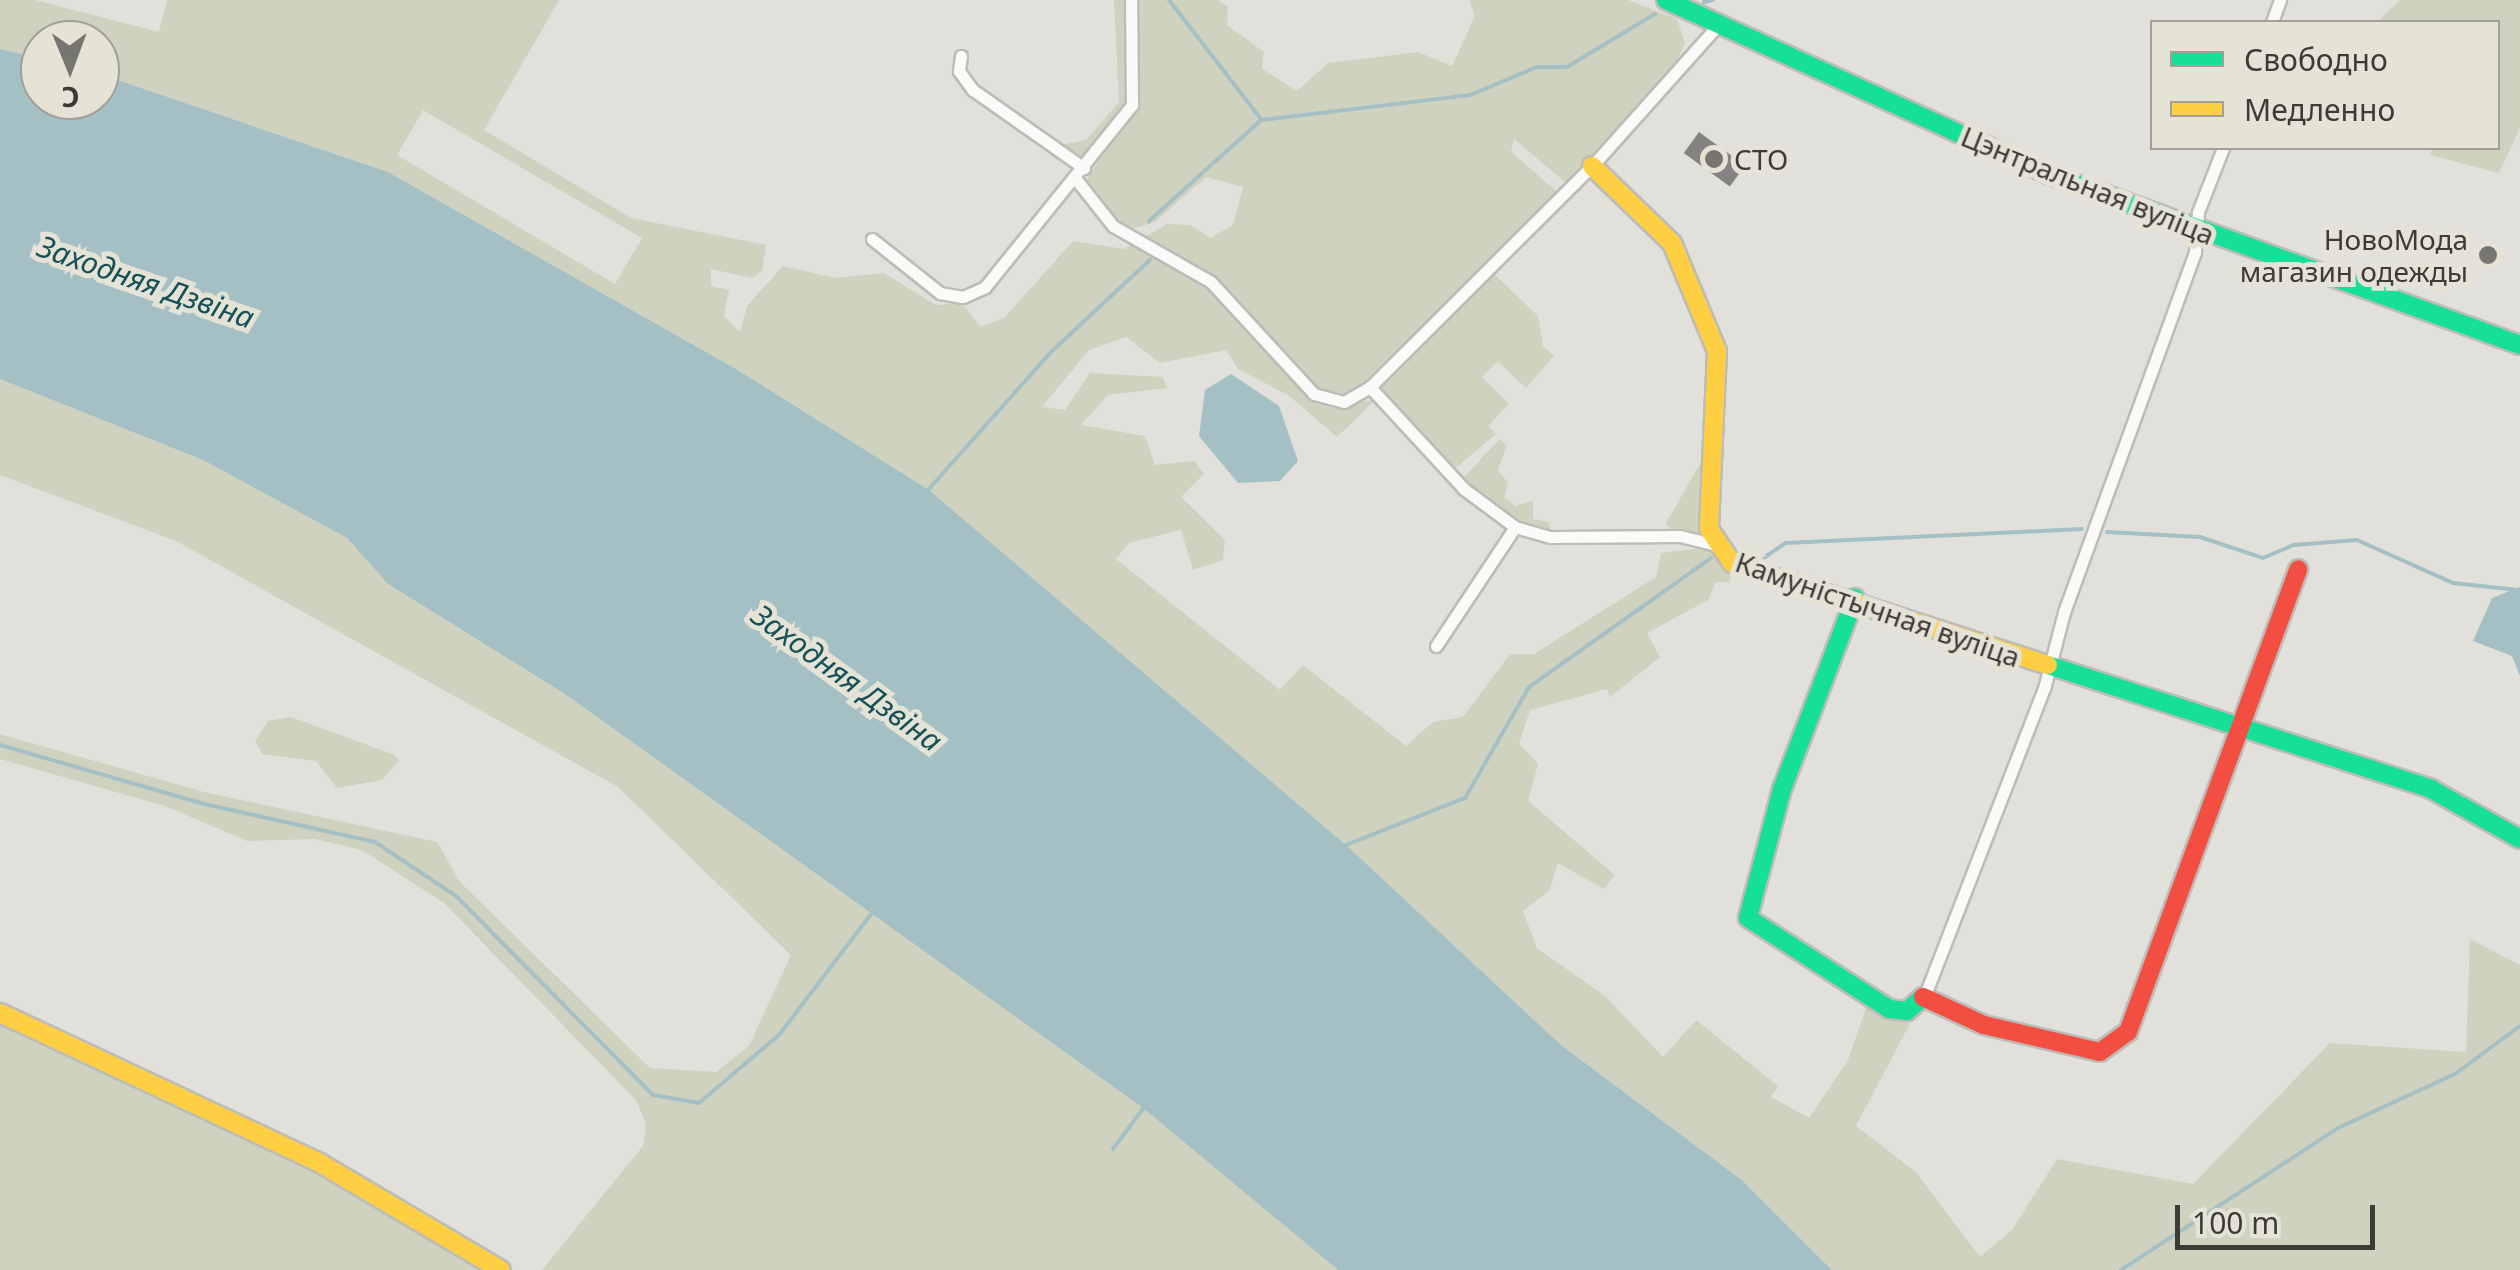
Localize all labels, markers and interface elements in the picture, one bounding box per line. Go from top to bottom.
north arrow [20,20,120,120]
legend [2150,20,2500,150]
text: Свободно [2244,39,2388,80]
text: С [61,79,80,117]
text: Медленно [2244,89,2395,130]
street label: Цэнтральная вуліца [1957,119,2219,251]
place label: СТО [1734,142,1788,176]
marker: СТО [1703,148,1725,170]
place label: НовоМода магазин одежды [2240,222,2468,288]
water label: Заходняя Дзвіна [33,228,259,336]
marker: НовоМода магазин одежды [2477,244,2499,266]
street label: Камуністычная вуліца [1731,545,2025,673]
water label: Заходняя Дзвіна [745,597,949,759]
scale bar [2180,1185,2380,1247]
text: 100 m [2192,1202,2279,1243]

